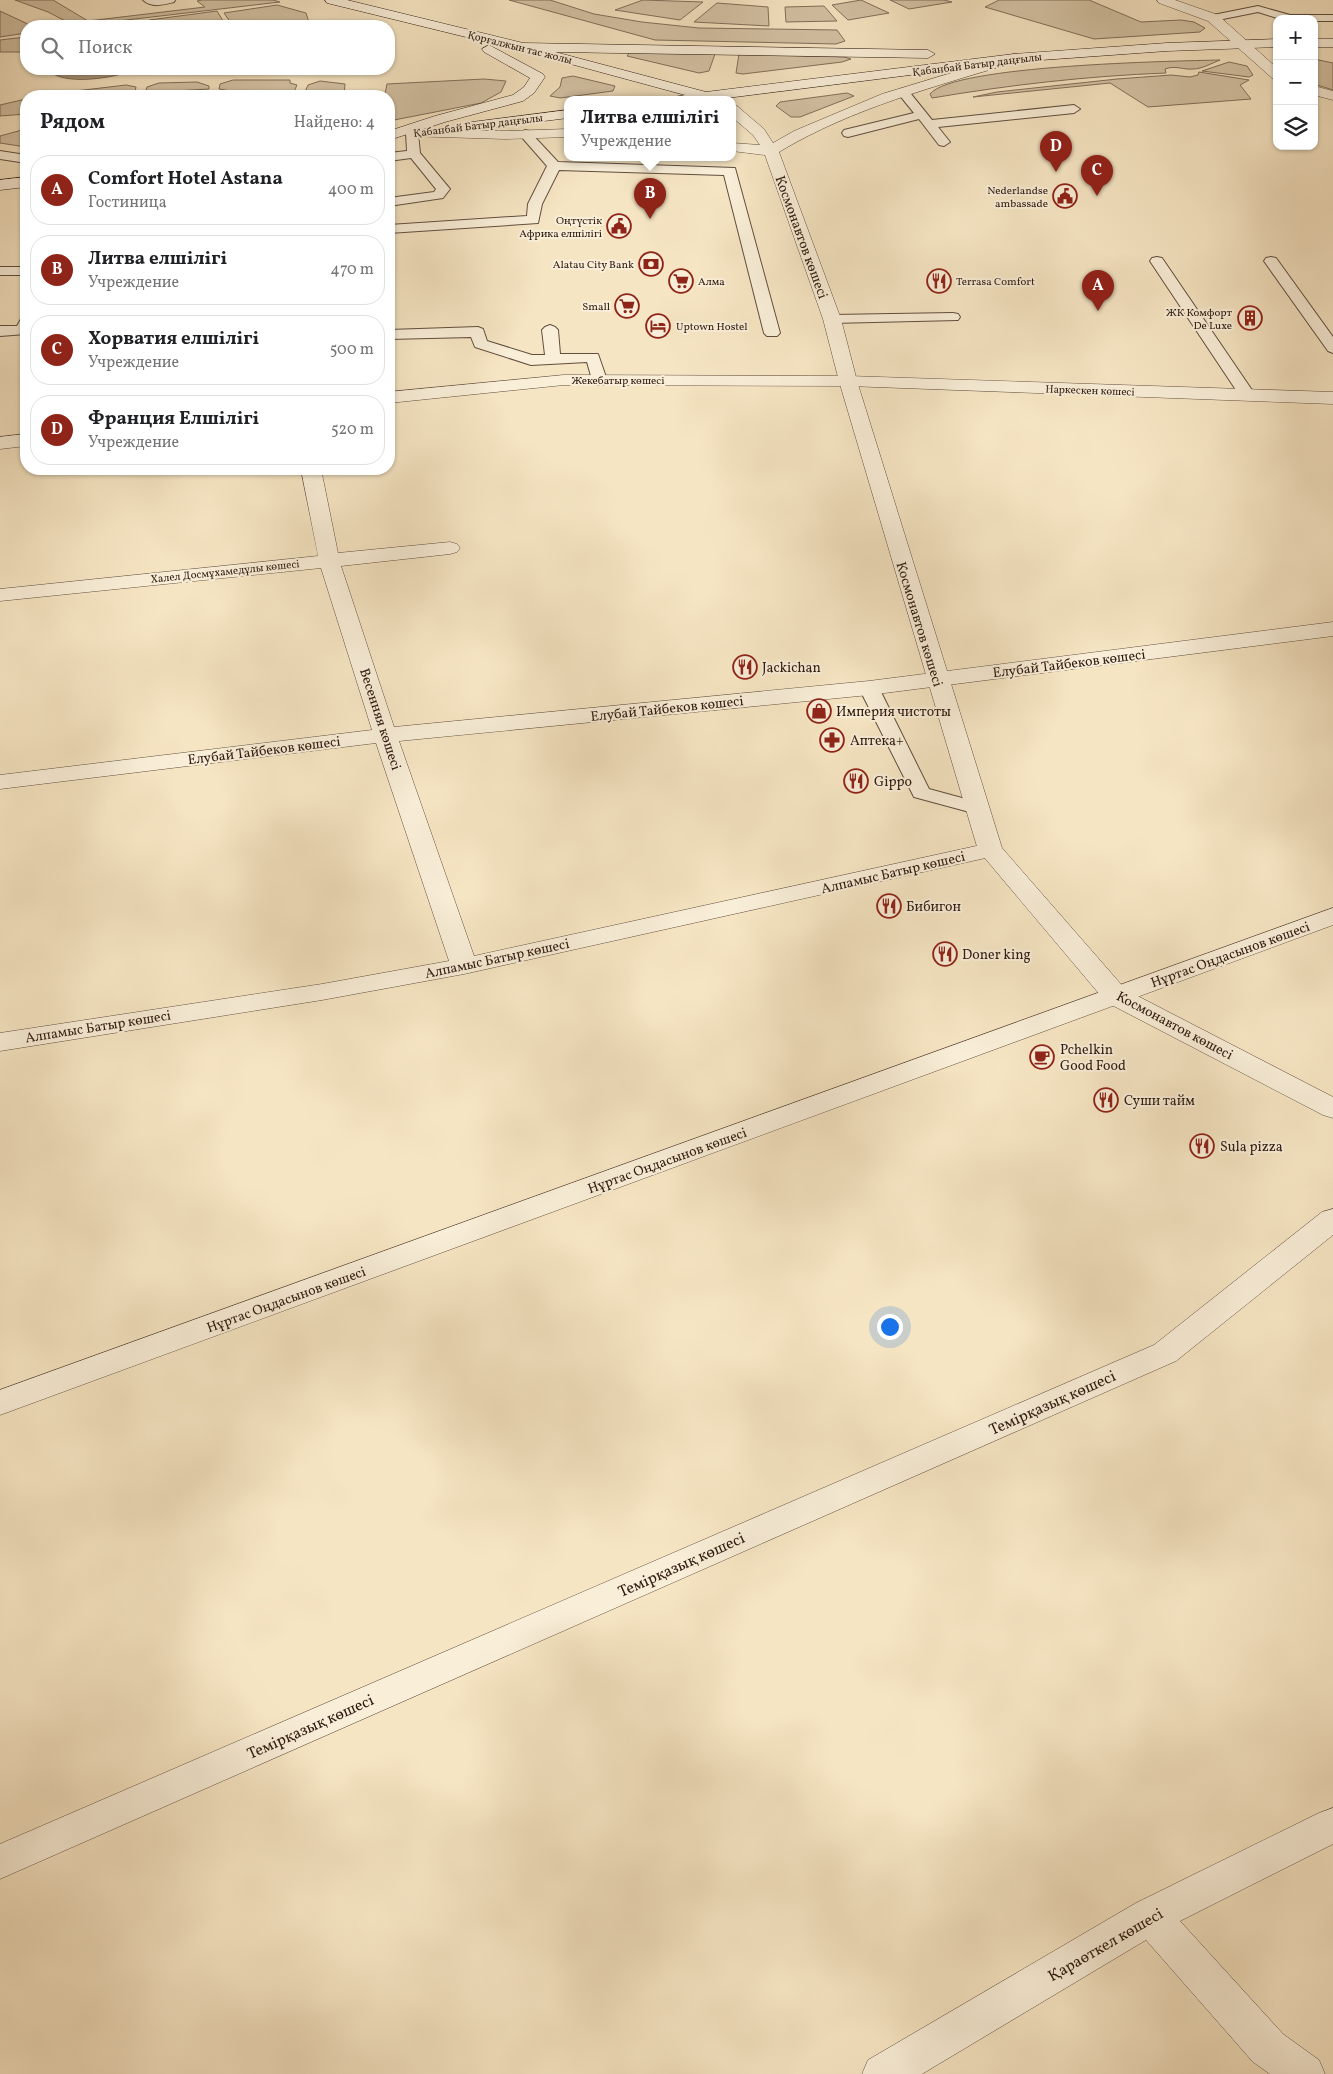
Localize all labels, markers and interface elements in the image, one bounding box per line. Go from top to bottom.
map controls [1273,15,1318,150]
button: + [1273,15,1318,60]
search box [20,20,395,75]
street label: Қорғалжын тас жолы [466,28,574,69]
icon: search [38,34,66,62]
text: Поиск [78,35,132,61]
street label: Қабанбай Батыр даңғылы [912,50,1043,81]
button: − [1273,60,1318,105]
popup [564,96,736,161]
text: Литва елшілігі [580,105,720,131]
button: layers [1273,105,1318,150]
text: Рядом [40,108,105,137]
street label: Қабанбай Батыр даңғылы [413,111,544,142]
text: Найдено: 4 [294,112,375,134]
text: Учреждение [580,131,672,153]
pin: D [1040,131,1072,172]
pin: C [1081,155,1113,196]
text: Comfort Hotel Astana [88,166,283,192]
street label: Космонавтов көшесі [770,173,832,302]
pin: B [634,178,666,219]
text: A [51,179,63,201]
text: 400 m [328,179,374,201]
public building icon: Nederlandse ambassade [1052,183,1078,209]
place label: Nederlandse ambassade [987,184,1048,212]
text: Гостиница [88,192,167,214]
public building icon: Оңтүстік Африка елшілігі [606,213,632,239]
place label: Оңтүстік Африка елшілігі [519,214,602,242]
text: Литва елшілігі [88,246,227,272]
bank icon: Alatau City Bank [638,251,664,277]
place label: Alatau City Bank [553,258,634,273]
text: B [52,259,62,281]
text: 470 m [330,259,374,281]
supermarket icon: Алма [668,268,694,294]
restaurant icon: Terrasa Comfort [926,268,952,294]
pin: A [1082,270,1114,311]
text: Учреждение [88,272,179,294]
place label: Алма [698,275,725,290]
place label: Terrasa Comfort [956,275,1035,290]
supermarket icon: Small [614,293,640,319]
place label: Small [582,300,610,315]
building icon: ЖК Комфорт De Luxe [1237,305,1263,331]
place label: ЖК Комфорт De Luxe [1166,306,1232,334]
hotel icon: Uptown Hostel [645,313,671,339]
place label: Uptown Hostel [676,320,748,335]
text: Хорватия елшілігі [88,326,259,352]
text: C [52,339,62,361]
text: 500 m [330,339,374,361]
text: Учреждение [88,352,179,374]
street label: Жекебатыр көшесі [571,374,665,389]
street label: Наркескен көшесі [1045,382,1135,401]
text: Франция Елшілігі [88,406,259,432]
text: D [51,419,63,441]
text: 520 m [331,419,374,441]
text: Учреждение [88,432,179,454]
street label: Халел Досмұхамедұлы көшесі [150,557,300,588]
street label: Космонавтов көшесі [891,560,947,689]
street label: Елубай Тайбеков көшесі [992,646,1147,683]
restaurant icon: Jackichan [732,654,758,680]
place label: Jackichan [762,659,821,678]
street label: Весенняя көшесі [354,666,405,773]
street label: Елубай Тайбеков көшесі [590,692,745,727]
shop icon: Империя чистоты [806,698,832,724]
place label: Империя чистоты [836,703,951,722]
pharmacy icon: Аптека+ [819,727,845,753]
place label: Аптека+ [850,732,904,751]
street label: Елубай Тайбеков көшесі [187,733,342,770]
restaurant icon: Gippo [843,768,869,794]
place label: Gippo [874,773,912,792]
street label: Алпамыс Батыр көшесі [819,848,967,899]
restaurant icon: Бибигон [876,893,902,919]
place label: Бибигон [906,898,962,917]
street label: Нұртас Оңдасынов көшесі [1148,918,1313,993]
street label: Алпамыс Батыр көшесі [423,935,571,984]
restaurant icon: Doner king [932,941,958,967]
place label: Doner king [962,946,1031,965]
street label: Космонавтов көшесі [1113,988,1236,1065]
street label: Алпамыс Батыр көшесі [24,1007,172,1048]
place label: Pchelkin Good Food [1060,1041,1126,1076]
cafe icon: Pchelkin Good Food [1029,1044,1055,1070]
restaurant icon: Суши тайм [1093,1087,1119,1113]
place label: Суши тайм [1124,1092,1195,1111]
street label: Нұртас Оңдасынов көшесі [585,1124,750,1199]
restaurant icon: Sula pizza [1189,1133,1215,1159]
place label: Sula pizza [1220,1138,1283,1157]
street label: Нұртас Оңдасынов көшесі [204,1263,369,1338]
your location [877,1314,903,1340]
street label: Темірқазық көшесі [986,1366,1120,1442]
street label: Темірқазық көшесі [615,1528,749,1604]
street label: Темірқазық көшесі [244,1690,378,1766]
street label: Қараөткел көшесі [1044,1904,1168,1988]

